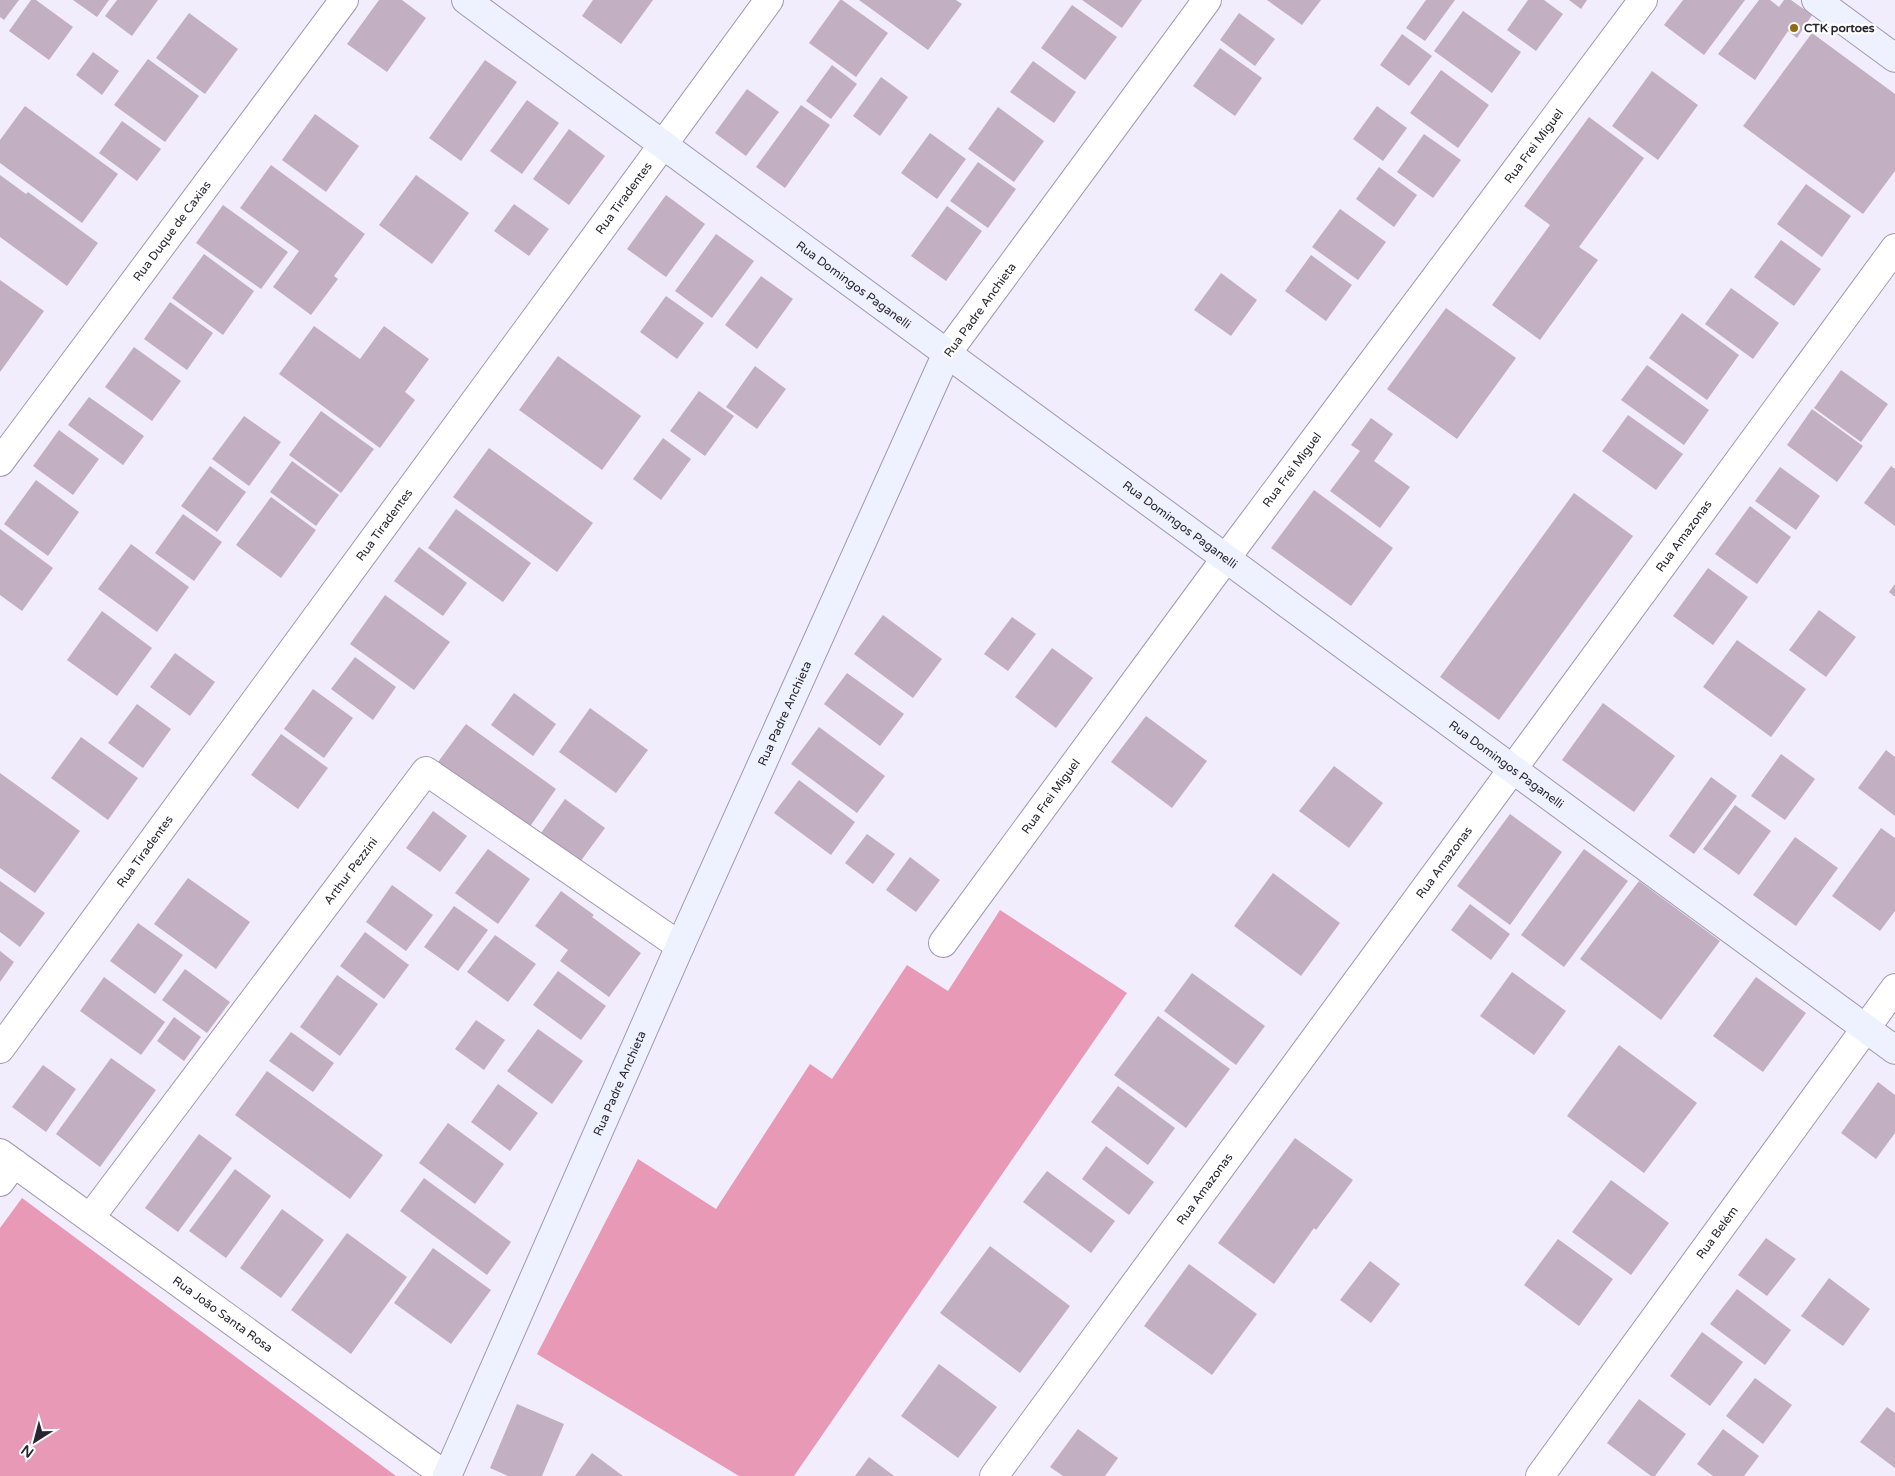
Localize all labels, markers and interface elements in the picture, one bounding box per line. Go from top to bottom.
place label: CTK portoes [1804,21,1875,36]
marker: CTK portoes [1788,22,1800,34]
street label: Rua Frei Miguel [1501,106,1566,186]
street label: Rua Tiradentes [593,159,655,237]
street label: Rua Duque de Caxias [130,178,214,284]
street label: Rua Domingos Paganelli [794,238,914,332]
street label: Rua Padre Anchieta [941,260,1019,360]
street label: Rua Frei Miguel [1260,430,1324,510]
street label: Rua Domingos Paganelli [1120,478,1240,571]
street label: Rua Tiradentes [353,486,415,564]
street label: Rua Amazonas [1653,497,1715,575]
street label: Rua Padre Anchieta [755,659,814,768]
street label: Rua Domingos Paganelli [1446,718,1566,811]
street label: Rua Frei Miguel [1019,756,1083,836]
street label: Rua Tiradentes [114,812,176,890]
street label: Rua Amazonas [1413,824,1475,901]
street label: Arthur Pezzini [321,835,381,907]
street label: Rua Padre Anchieta [590,1029,649,1138]
street label: Rua Amazonas [1174,1150,1236,1228]
street label: Rua Belém [1693,1204,1741,1262]
street label: Rua João Santa Rosa [170,1273,275,1355]
north arrow [10,1416,60,1466]
text: N [18,1441,37,1461]

